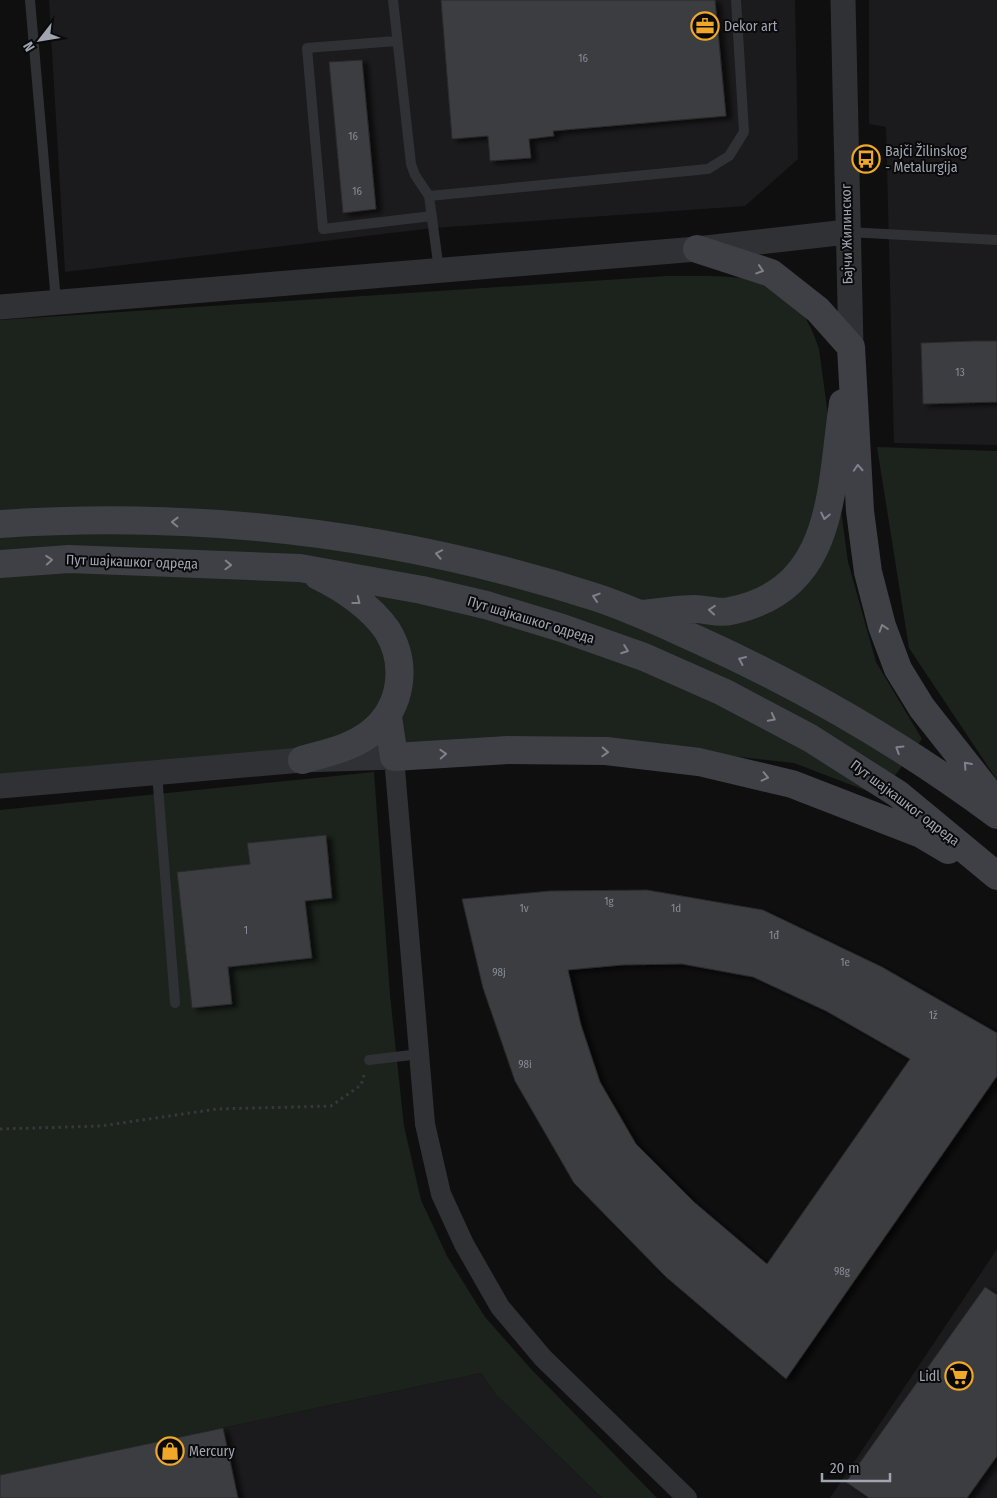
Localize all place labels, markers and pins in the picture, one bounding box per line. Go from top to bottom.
office icon: Dekor art [690,11,720,41]
place label: Dekor art [724,18,778,35]
place label: Bajči Žilinskog - Metalurgija [885,142,967,176]
bus stop icon: Bajči Žilinskog - Metalurgija [851,144,881,174]
supermarket icon: Lidl [944,1361,974,1391]
place label: Lidl [919,1368,940,1385]
shop icon: Mercury [155,1436,185,1466]
place label: Mercury [189,1443,235,1460]

